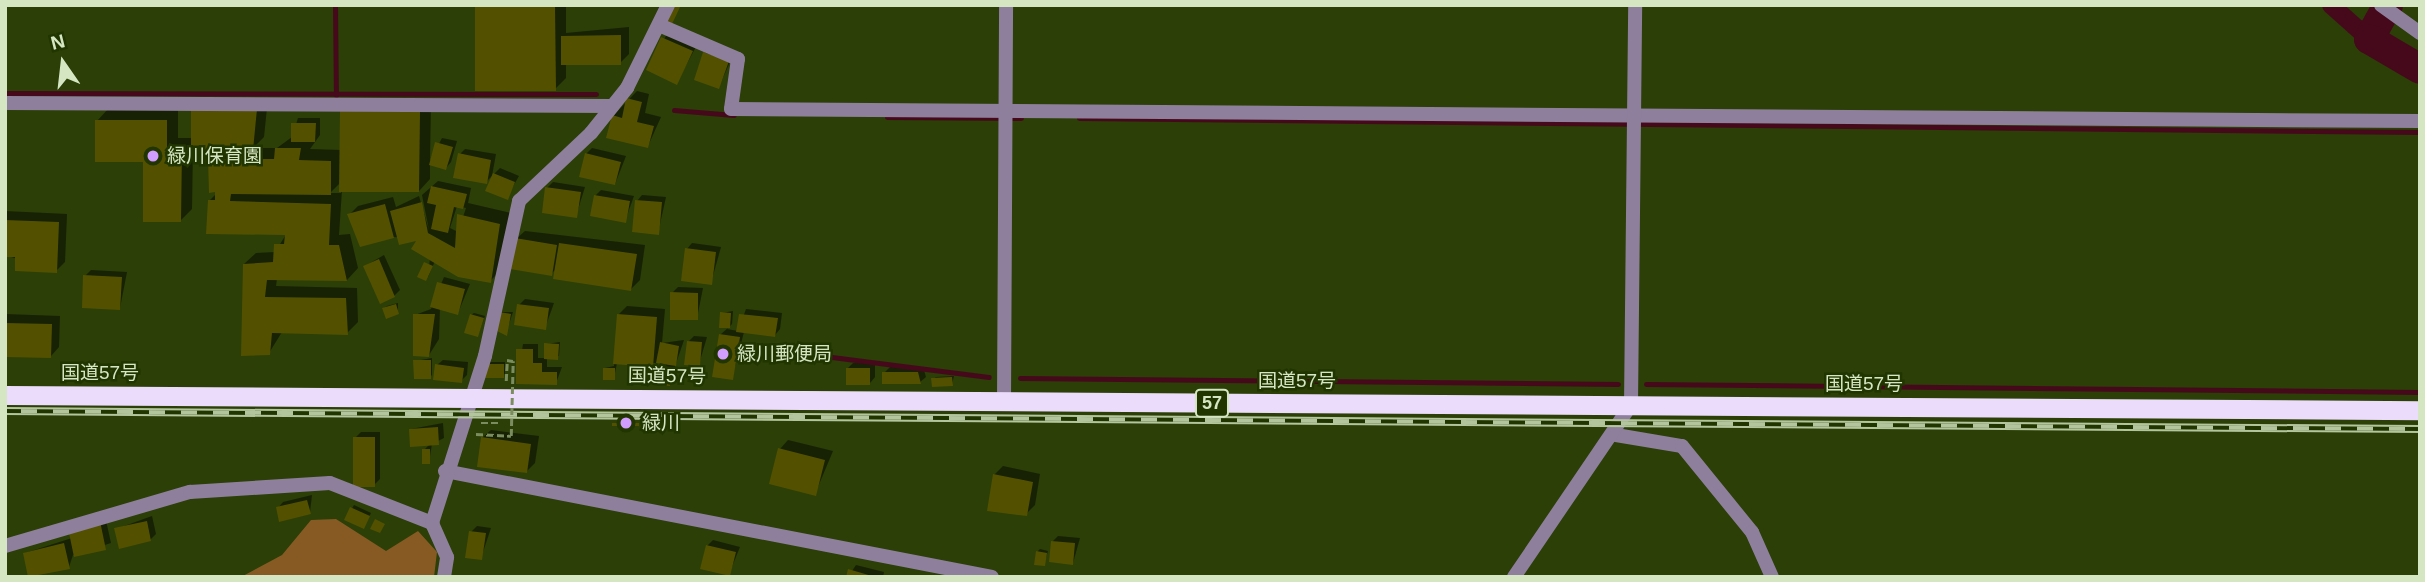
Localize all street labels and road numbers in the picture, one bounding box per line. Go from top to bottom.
street label: 国道57号 [61,362,139,384]
street label: 国道57号 [628,364,706,388]
street label: 国道57号 [1258,370,1336,392]
street label: 国道57号 [1825,373,1903,395]
road number: 57 [1194,388,1230,418]

